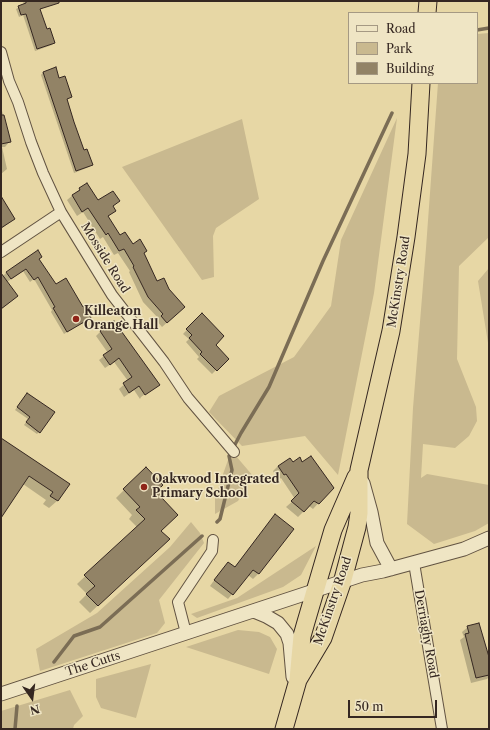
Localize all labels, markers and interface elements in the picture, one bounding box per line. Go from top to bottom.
legend [348,12,478,84]
text: Road [386,21,416,36]
text: Park [386,41,412,56]
text: Building [386,61,434,76]
street label: Mosside Road [78,220,132,296]
street label: McKinstry Road [385,235,413,329]
place label: Killeaton Orange Hall [84,305,159,333]
marker: Killeaton Orange Hall [71,314,81,324]
place label: Oakwood Integrated Primary School [152,473,279,501]
marker: Oakwood Integrated Primary School [139,482,149,492]
street label: McKinstry Road [311,555,355,647]
street label: Derriaghy Road [411,589,441,679]
street label: The Cutts [64,648,122,680]
north arrow [12,678,52,718]
scale bar [350,692,439,718]
text: 50 m [355,699,384,714]
text: N [29,702,41,718]

